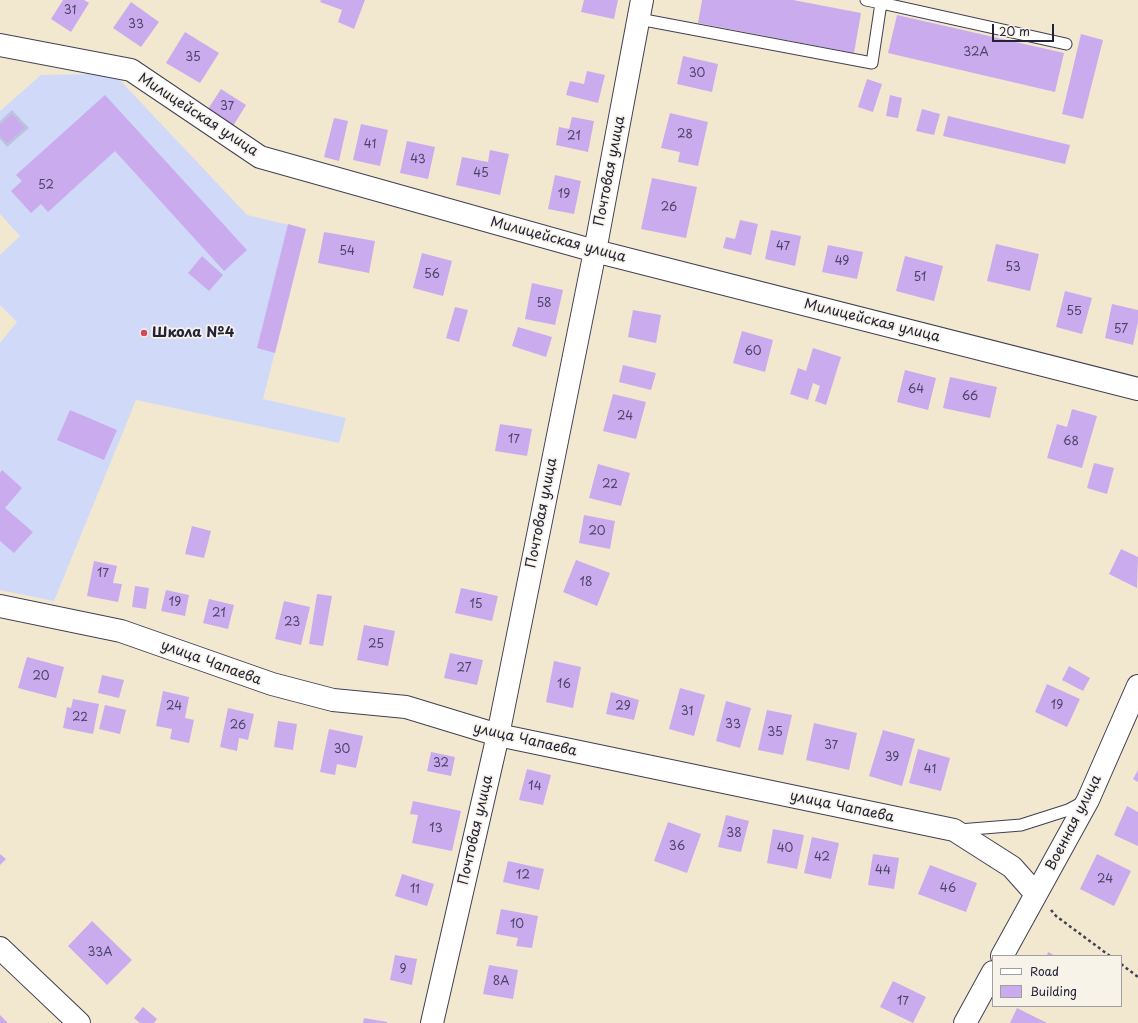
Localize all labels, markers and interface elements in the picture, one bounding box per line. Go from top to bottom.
house number: 31 [64,4,76,18]
scale bar [994,16,1056,42]
house number: 33 [128,18,144,32]
text: 20 m [999,22,1030,40]
house number: 32А [963,46,989,60]
house number: 35 [185,51,201,65]
house number: 30 [689,67,705,81]
street label: Милицейская улица [135,70,261,160]
house number: 37 [220,100,234,114]
street label: Почтовая улица [591,114,629,228]
house number: 28 [677,128,693,142]
house number: 21 [567,130,581,144]
house number: 41 [364,138,376,152]
house number: 43 [410,153,426,167]
house number: 45 [473,167,489,181]
house number: 52 [38,179,54,193]
house number: 19 [558,188,570,202]
house number: 26 [661,201,677,215]
street label: Милицейская улица [488,214,628,266]
house number: 47 [776,240,790,254]
house number: 54 [339,245,355,259]
house number: 49 [835,255,849,269]
house number: 53 [1005,261,1021,275]
house number: 56 [424,268,440,282]
house number: 51 [914,271,926,285]
street label: Милицейская улица [802,296,942,346]
house number: 58 [536,297,552,311]
house number: 55 [1066,305,1082,319]
house number: 57 [1114,323,1128,337]
place label: Школа №4 [152,325,234,341]
marker: Школа №4 [139,328,149,338]
house number: 60 [744,345,762,359]
house number: 64 [908,383,924,397]
house number: 66 [962,390,978,404]
house number: 24 [617,410,633,424]
house number: 17 [508,433,520,447]
house number: 68 [1063,435,1079,449]
street label: Почтовая улица [523,456,561,570]
house number: 22 [602,478,618,492]
house number: 20 [588,525,606,539]
house number: 17 [97,567,109,581]
house number: 18 [580,576,592,590]
house number: 19 [169,596,181,610]
house number: 15 [469,598,483,612]
house number: 21 [212,607,226,621]
house number: 23 [284,616,300,630]
street label: улица Чапаева [158,637,264,689]
house number: 25 [368,638,384,652]
house number: 27 [457,662,471,676]
house number: 20 [32,670,50,684]
house number: 16 [557,678,571,692]
house number: 19 [1051,699,1063,713]
house number: 24 [166,700,182,714]
house number: 29 [615,700,631,714]
house number: 31 [681,705,693,719]
house number: 22 [72,711,88,725]
house number: 33 [725,718,741,732]
house number: 26 [230,719,246,733]
street label: улица Чапаева [471,720,579,760]
house number: 35 [767,726,783,740]
house number: 37 [824,739,838,753]
house number: 30 [334,743,350,757]
house number: 39 [885,751,899,765]
house number: 32 [433,757,449,771]
house number: 41 [924,763,936,777]
street label: Военная улица [1043,772,1105,874]
street label: Почтовая улица [455,774,497,886]
house number: 14 [528,780,542,794]
street label: улица Чапаева [788,788,896,826]
house number: 13 [429,822,443,836]
house number: 38 [726,827,742,841]
house number: 36 [669,840,685,854]
house number: 40 [777,842,793,856]
house number: 42 [814,851,830,865]
house number: 44 [875,864,891,878]
house number: 12 [516,869,530,883]
house number: 24 [1097,873,1113,887]
house number: 46 [940,882,956,896]
house number: 11 [410,883,420,897]
house number: 10 [510,918,524,932]
house number: 33А [88,946,112,960]
legend [992,955,1122,1007]
text: Road [1030,962,1059,980]
house number: 9 [399,963,407,977]
house number: 8А [493,975,509,989]
text: Building [1030,982,1077,1000]
house number: 17 [897,995,909,1009]

